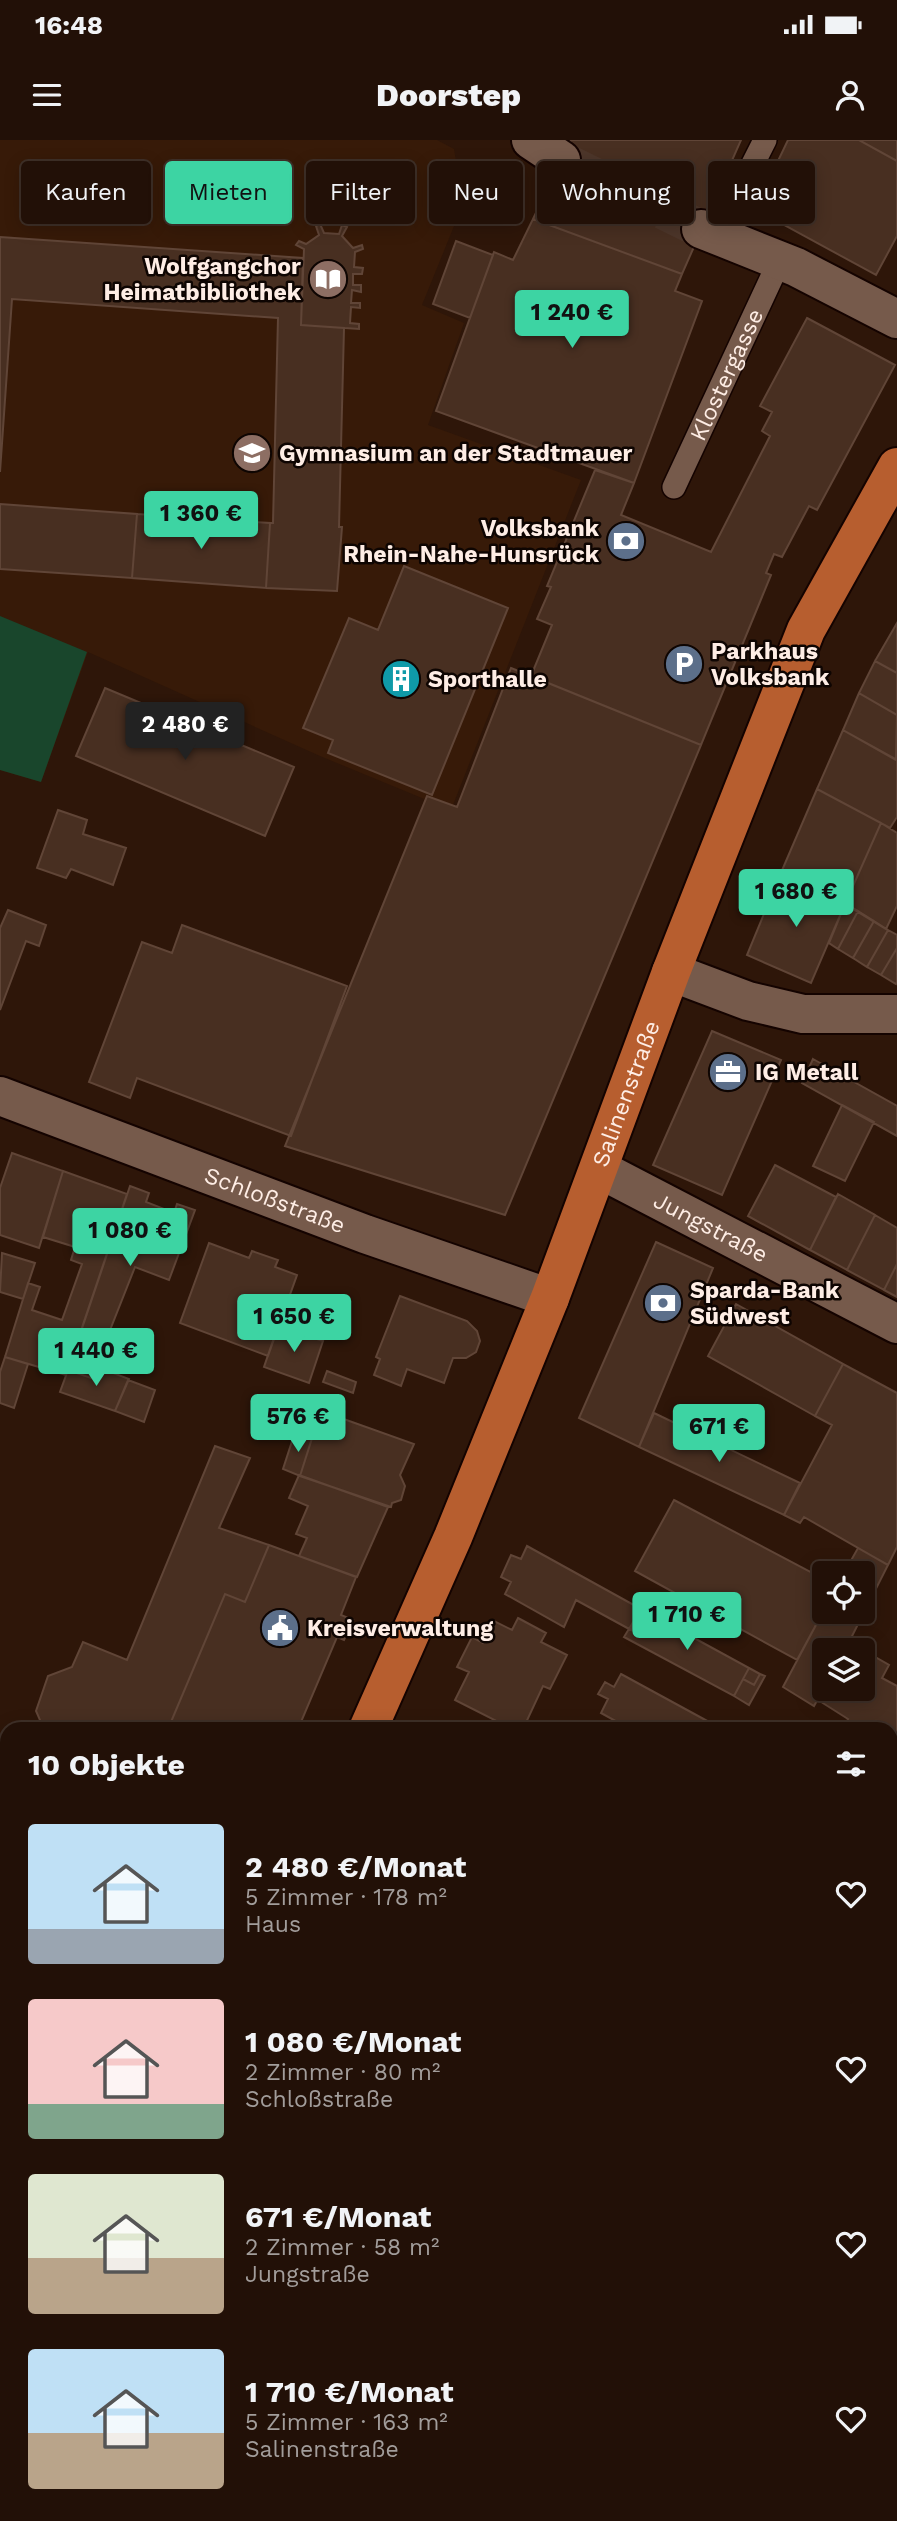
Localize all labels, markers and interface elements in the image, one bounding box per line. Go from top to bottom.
text: 16:48 [35,10,103,40]
icon: menu [28,76,66,114]
text: Doorstep [376,76,521,114]
icon: person [831,76,869,114]
chip: Kaufen [21,161,151,224]
chip: Mieten [165,161,292,224]
chip: Filter [306,161,415,224]
chip: Neu [429,161,523,224]
chip: Wohnung [537,161,694,224]
chip: Haus [708,161,815,224]
place label: Wolfgangchor Heimatbibliothek [104,253,302,306]
library icon: Wolfgangchor Heimatbibliothek [307,258,349,300]
pin: 1 240 € [507,290,637,350]
text: 1 240 € [531,299,613,326]
street label: Klostergasse [685,305,769,445]
school or university icon: Gymnasium an der Stadtmauer [231,432,273,474]
place label: Gymnasium an der Stadtmauer [279,440,632,467]
pin: 1 360 € [136,492,266,551]
text: 1 360 € [160,500,242,527]
place label: Volksbank Rhein-Nahe-Hunsrück [343,515,600,568]
bank icon: Volksbank Rhein-Nahe-Hunsrück [605,520,647,562]
place label: Parkhaus Volksbank [711,638,830,691]
parking icon: Parkhaus Volksbank [663,643,705,685]
building icon: Sporthalle [380,658,422,700]
place label: Sporthalle [428,666,547,693]
pin: 2 480 € [120,702,250,762]
text: 2 480 € [141,711,229,738]
pin: 1 680 € [731,870,861,929]
text: 1 680 € [755,878,837,905]
street label: Salinenstraße [587,1017,666,1171]
office icon: IG Metall [707,1051,749,1093]
place label: IG Metall [755,1059,859,1086]
street label: Schloßstraße [201,1162,349,1239]
street label: Jungstraße [649,1187,772,1268]
pin: 1 080 € [65,1208,195,1268]
text: 1 080 € [88,1217,172,1244]
place label: Sparda-Bank Südwest [690,1277,840,1330]
bank icon: Sparda-Bank Südwest [642,1282,684,1324]
pin: 1 650 € [229,1294,359,1354]
text: 1 650 € [253,1303,335,1330]
pin: 1 440 € [31,1328,161,1388]
text: 1 440 € [54,1337,138,1364]
pin: 576 € [249,1394,347,1454]
text: 576 € [267,1403,330,1430]
pin: 671 € [670,1404,768,1464]
text: 671 € [689,1413,749,1440]
map controls [812,1561,875,1701]
button: locate [812,1561,875,1624]
pin: 1 710 € [622,1592,752,1652]
text: 1 710 € [648,1601,726,1628]
public building icon: Kreisverwaltung [259,1607,301,1649]
place label: Kreisverwaltung [307,1615,493,1642]
button: layers [812,1638,875,1701]
icon: filters [832,1745,870,1783]
text: 10 Objekte [28,1747,185,1782]
text: 2 480 €/Monat [245,1849,466,1884]
icon: home [84,1852,168,1936]
icon: heart [832,1875,870,1913]
text: 5 Zimmer · 178 m² [245,1884,447,1911]
text: Haus [245,1911,301,1938]
text: 1 080 €/Monat [245,2024,461,2059]
icon: home [84,2027,168,2111]
icon: heart [832,2050,870,2088]
text: 2 Zimmer · 80 m² [245,2059,440,2086]
text: Schloßstraße [245,2086,393,2113]
text: 671 €/Monat [245,2199,431,2234]
icon: home [84,2202,168,2286]
icon: heart [832,2225,870,2263]
text: 2 Zimmer · 58 m² [245,2234,439,2261]
text: Jungstraße [245,2261,370,2288]
text: 1 710 €/Monat [245,2374,454,2409]
icon: home [84,2377,168,2461]
icon: heart [832,2400,870,2438]
text: 5 Zimmer · 163 m² [245,2409,448,2436]
text: Salinenstraße [245,2436,399,2463]

